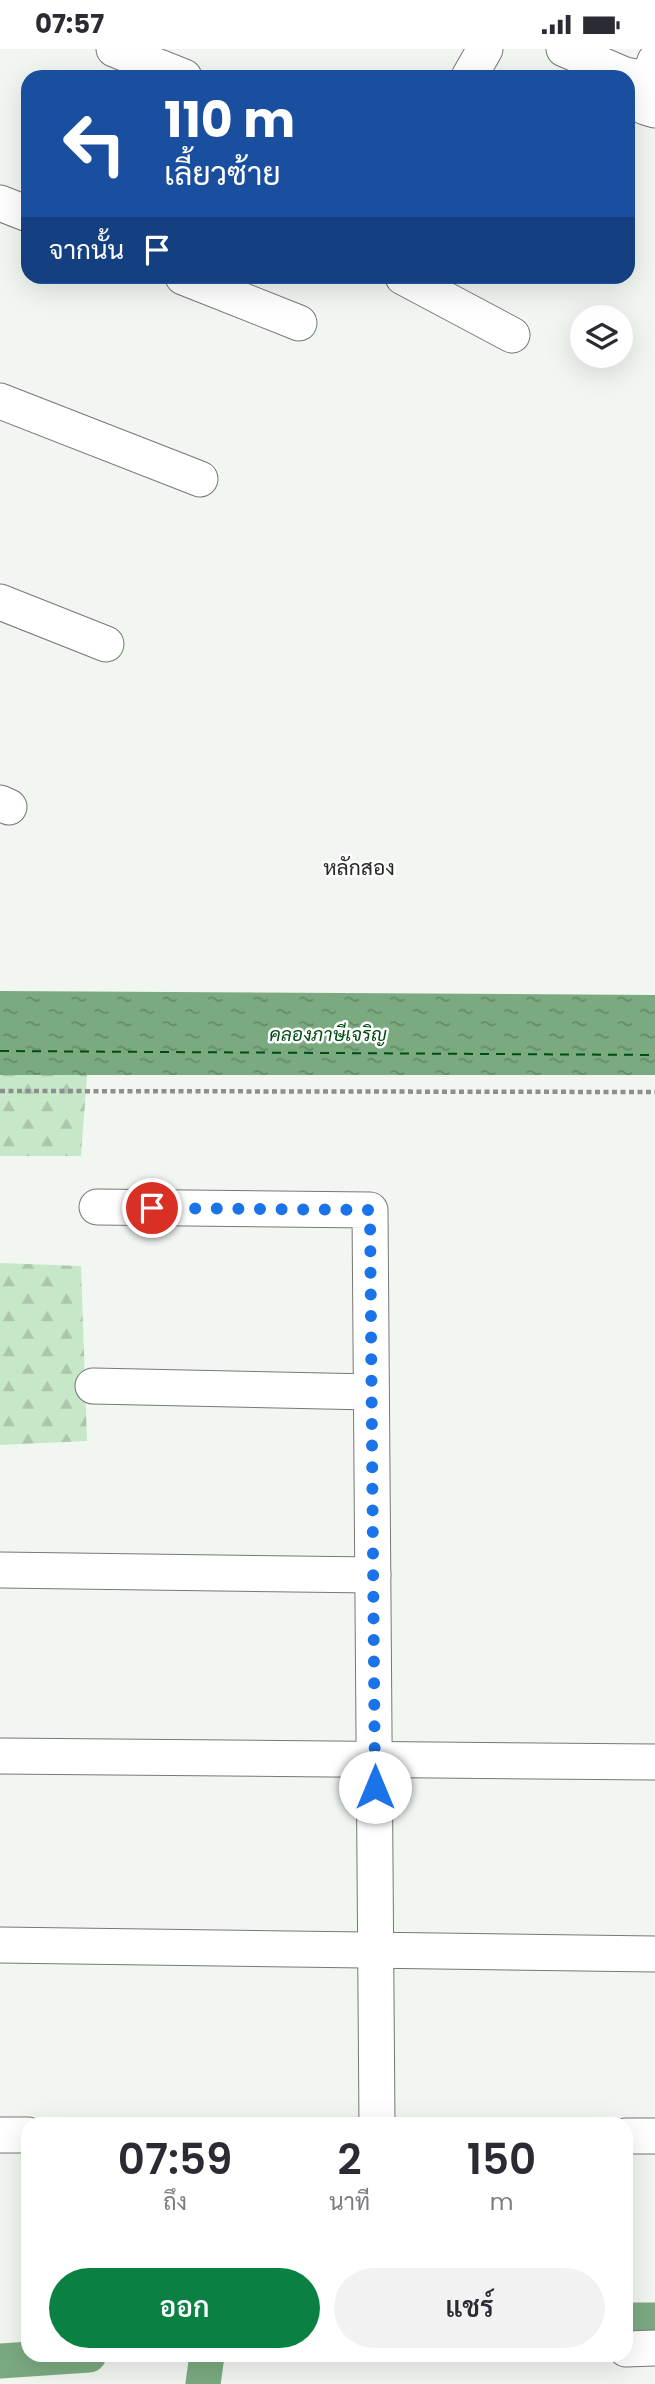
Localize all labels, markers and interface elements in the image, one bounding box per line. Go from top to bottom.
text: 07:57 [35,6,104,42]
text: 110 m [164,86,295,154]
icon: left [49,98,140,189]
text: เลี้ยวซ้าย [164,151,281,196]
icon: arrive [138,231,176,269]
text: จากนั้น [49,232,124,268]
map controls [570,305,633,368]
button: layers [570,305,633,368]
district label: หลักสอง [323,853,395,882]
water label: คลองภาษีเจริญ [269,1021,387,1048]
pin [122,1178,182,1238]
icon: arrive [133,1189,171,1227]
position arrow [338,1750,412,1824]
text: 07:59 [118,2130,232,2189]
text: 2 [338,2130,362,2189]
text: 150 [467,2130,536,2189]
text: ถึง [163,2186,187,2218]
text: นาที [329,2186,370,2218]
text: m [490,2186,513,2218]
button: ออก [49,2268,320,2348]
button: แชร์ [334,2268,605,2348]

